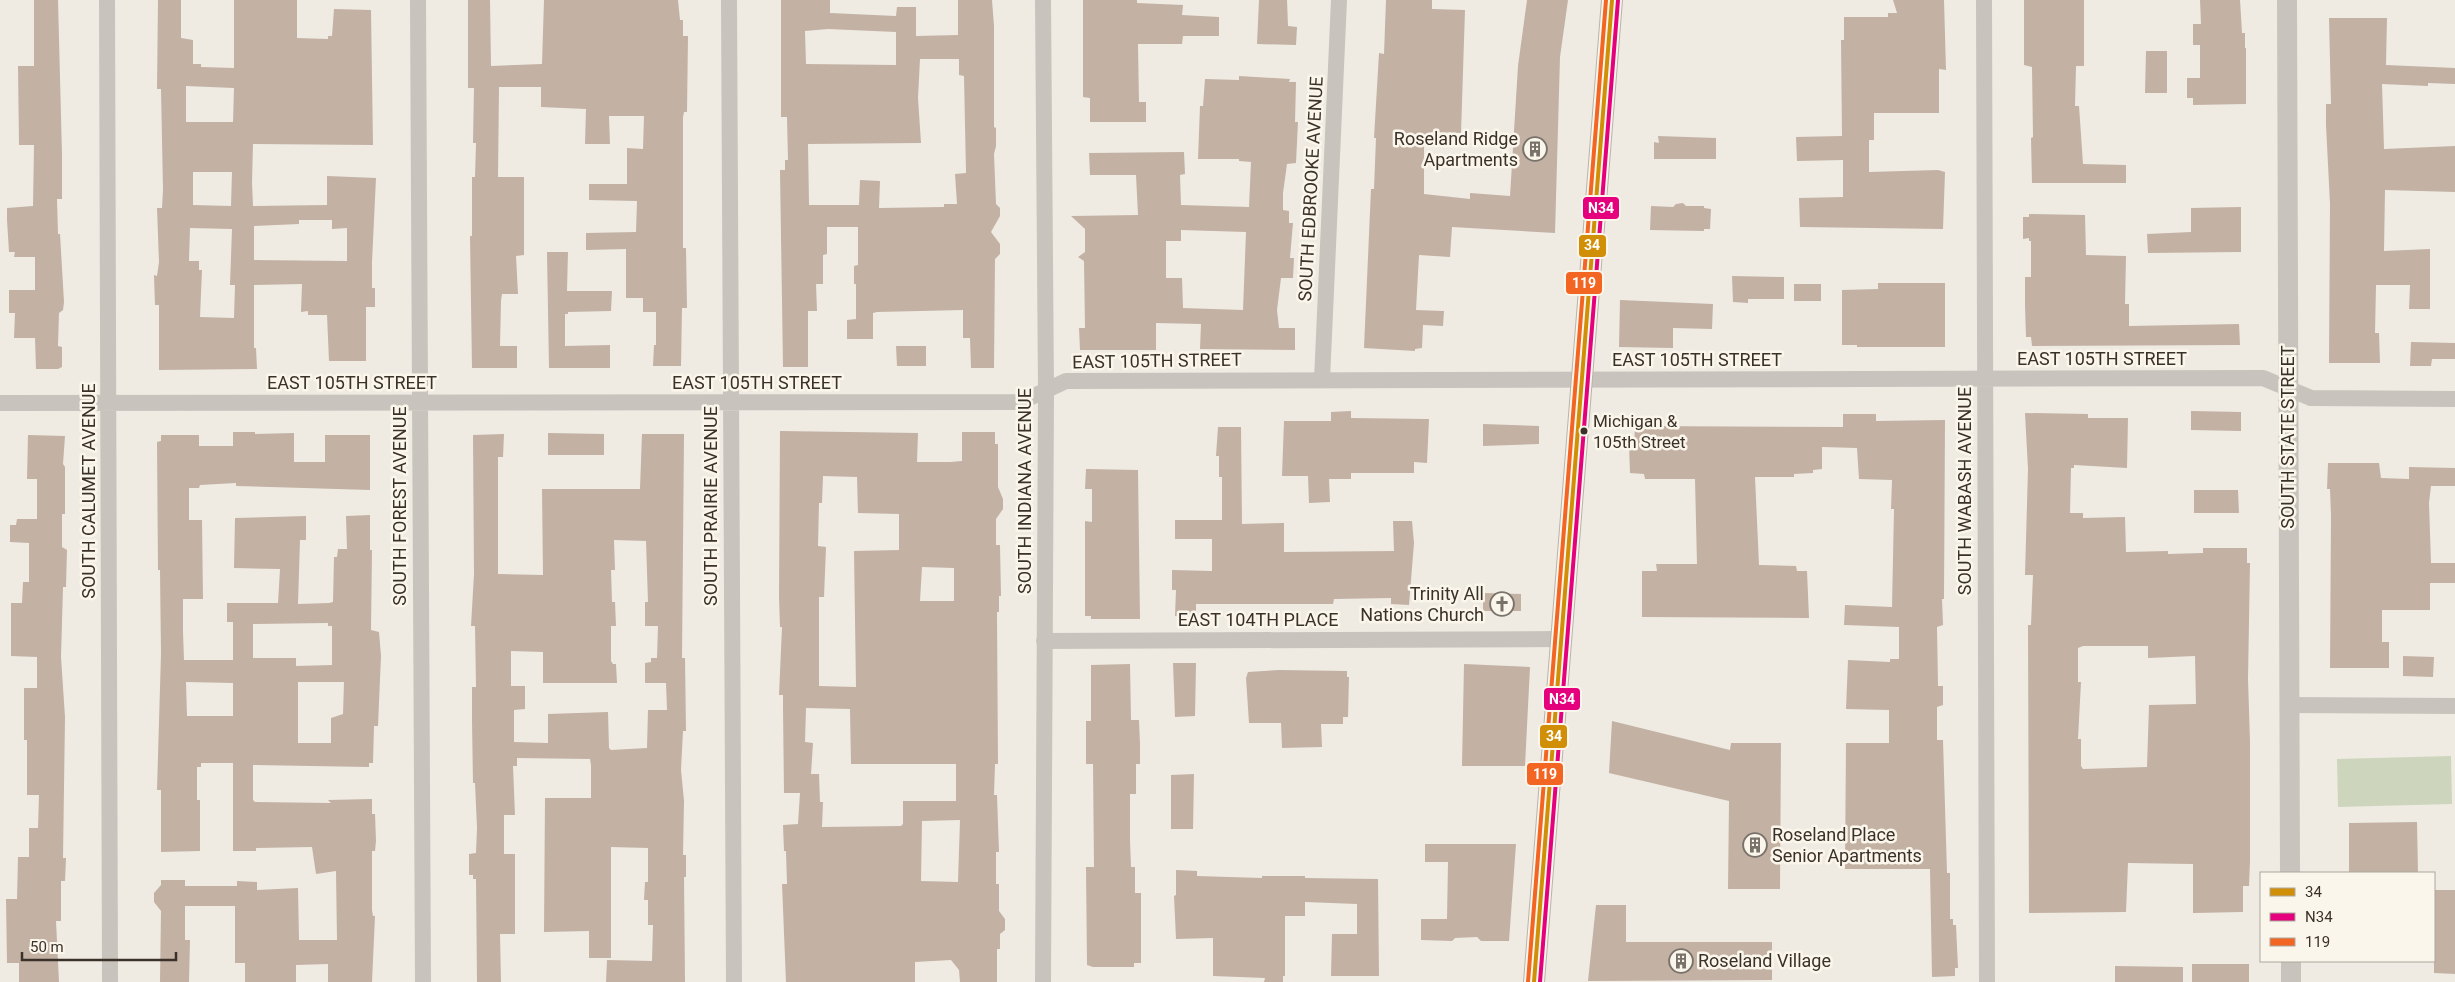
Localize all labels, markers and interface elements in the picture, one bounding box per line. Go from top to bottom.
street label: SOUTH EDBROOKE AVENUE [1294,76,1327,302]
place label: Roseland Ridge Apartments [1394,128,1518,170]
building icon: Roseland Ridge Apartments [1522,136,1548,162]
line badge: N34 [1582,196,1620,220]
text: N34 [1588,200,1614,216]
line badge: 34 [1578,234,1607,258]
text: 34 [1584,237,1600,253]
line badge: 119 [1565,271,1603,295]
text: 119 [1572,275,1596,291]
street label: SOUTH STATE STREET [2277,345,2298,529]
street label: EAST 105TH STREET [2017,348,2187,369]
street label: EAST 105TH STREET [1072,349,1242,372]
street label: EAST 105TH STREET [1612,349,1782,370]
street label: EAST 105TH STREET [267,372,437,393]
street label: EAST 105TH STREET [672,372,842,393]
street label: SOUTH CALUMET AVENUE [78,383,99,599]
street label: SOUTH WABASH AVENUE [1954,387,1975,595]
street label: SOUTH INDIANA AVENUE [1014,388,1035,594]
street label: SOUTH FOREST AVENUE [389,406,410,606]
street label: SOUTH PRAIRIE AVENUE [700,406,721,606]
place label: Michigan & 105th Street [1593,411,1686,452]
marker: Michigan & 105th Street [1579,426,1589,436]
place label: Trinity All Nations Church [1360,583,1484,625]
church icon: Trinity All Nations Church [1489,591,1515,617]
street label: EAST 104TH PLACE [1178,609,1338,630]
line badge: N34 [1543,687,1581,711]
text: N34 [1549,691,1575,707]
line badge: 34 [1539,724,1568,749]
text: 34 [1546,728,1562,744]
line badge: 119 [1526,762,1564,786]
text: 119 [1533,766,1557,782]
place label: Roseland Place Senior Apartments [1772,824,1922,866]
building icon: Roseland Place Senior Apartments [1742,832,1768,858]
legend [2260,872,2435,962]
text: 34 [2305,883,2322,901]
text: N34 [2305,908,2333,926]
scale bar [22,930,176,962]
text: 119 [2305,933,2330,951]
text: 50 m [30,938,64,956]
building icon: Roseland Village [1668,948,1694,974]
place label: Roseland Village [1698,950,1831,971]

